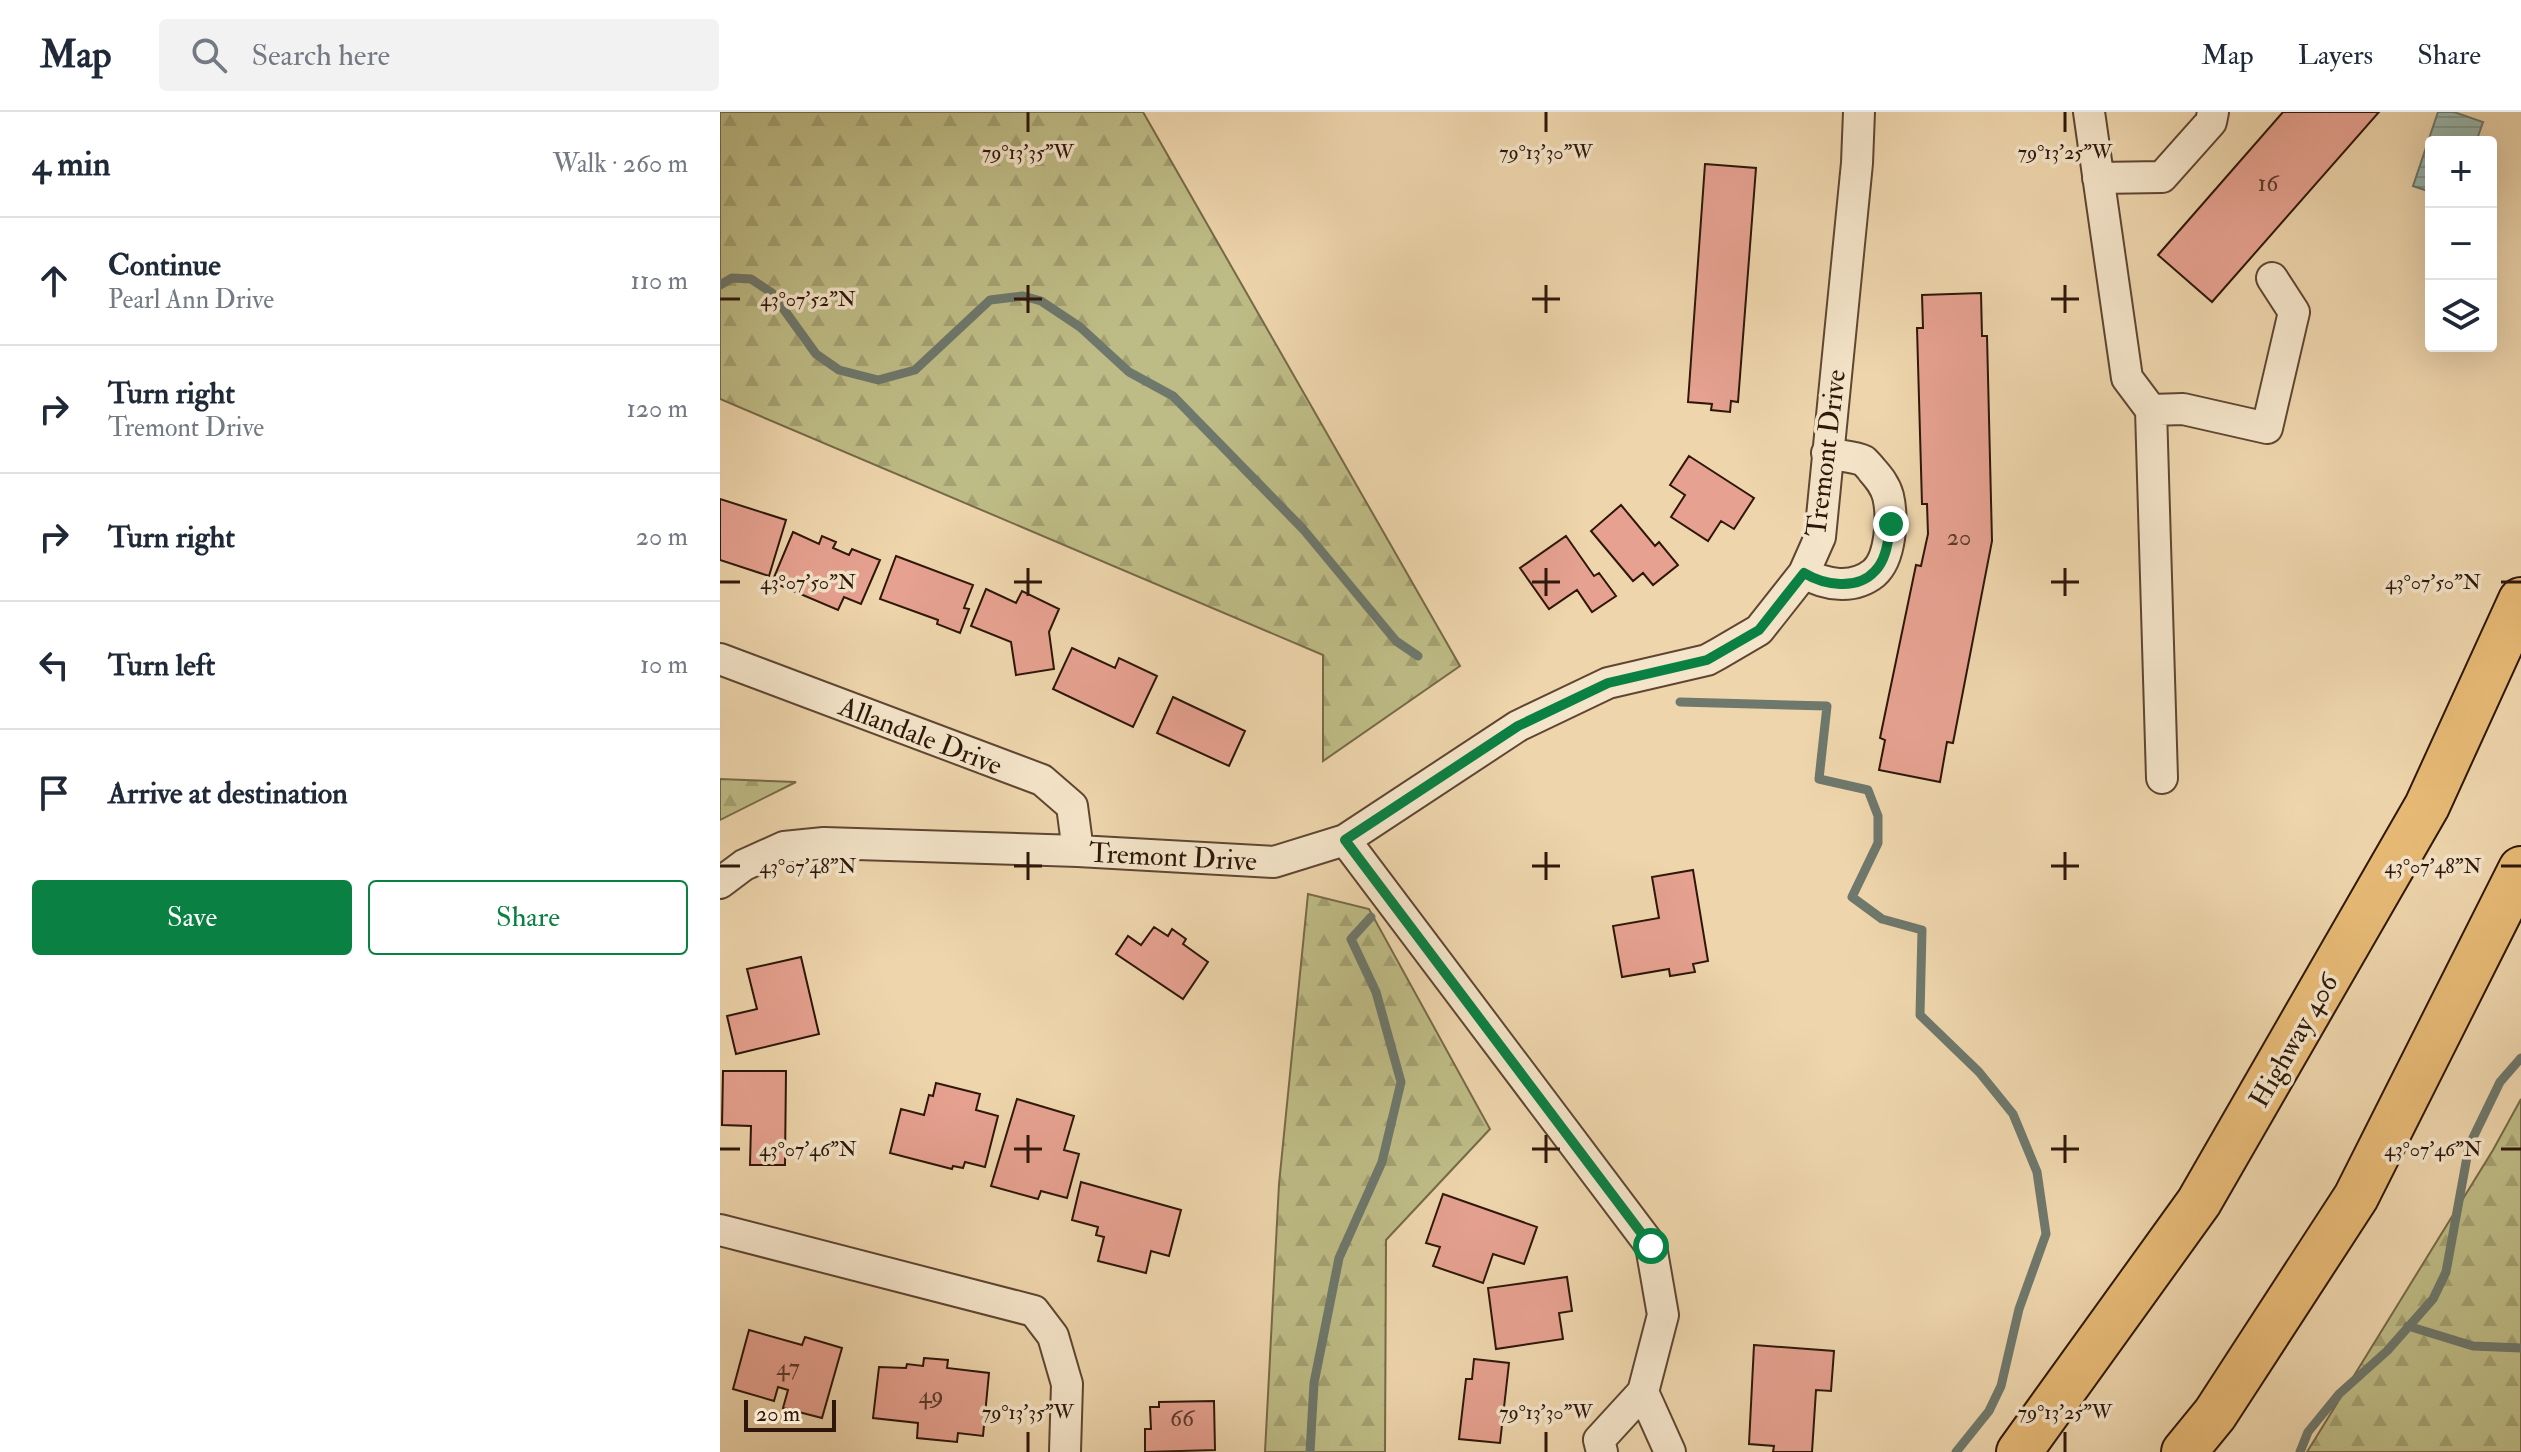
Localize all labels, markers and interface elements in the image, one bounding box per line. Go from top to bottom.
search box [159,19,719,91]
text: Map [40,31,111,79]
icon: search [187,33,231,77]
text: Search here [251,37,390,74]
text: Map [2201,38,2254,73]
text: Layers [2298,38,2373,73]
text: Share [2417,38,2481,73]
map controls [2425,136,2497,352]
button: + [2425,136,2497,208]
text: 79°13'35"W [982,140,1075,165]
text: 79°13'30"W [1499,140,1593,165]
text: 79°13'25"W [2018,140,2113,165]
text: 4 min [32,143,110,186]
text: Walk · 260 m [553,148,688,180]
house number: 16 [2258,168,2280,199]
button: − [2425,208,2497,280]
text: Continue [108,247,221,284]
icon: ahead [32,259,76,303]
text: 110 m [631,265,688,297]
button: layers [2425,280,2497,352]
text: Pearl Ann Drive [108,284,274,316]
text: 43°07'52"N [760,287,856,312]
street label: Tremont Drive [1799,367,1854,539]
text: Turn right [108,375,235,412]
icon: right [32,387,76,431]
text: 120 m [627,393,688,425]
text: Tremont Drive [108,412,264,444]
route end [1873,506,1909,542]
icon: right [32,515,76,559]
text: Turn right [108,519,235,556]
text: 20 m [636,521,688,553]
house number: 20 [1947,522,1971,553]
text: 43°07'50"N [760,570,856,595]
text: 43°07'50"N [2385,570,2481,595]
icon: left [32,643,76,687]
text: Turn left [108,647,215,684]
text: 10 m [640,649,688,681]
street label: Allandale Drive [833,689,1007,784]
icon: arrive [32,771,76,815]
text: Arrive at destination [108,775,348,812]
street label: Tremont Drive [1088,836,1258,879]
text: 43°07'48"N [760,854,857,879]
text: 43°07'48"N [2385,854,2482,879]
button: Save [32,880,352,955]
button: Share [368,880,688,955]
street label: Highway 406 [2242,966,2348,1114]
text: 43°07'46"N [759,1137,857,1162]
text: 43°07'46"N [2384,1137,2482,1162]
route start [1633,1228,1669,1264]
house number: 47 [776,1352,800,1383]
house number: 49 [918,1380,944,1411]
scale bar [744,1396,836,1432]
text: 20 m [756,1400,800,1428]
text: 79°13'35"W [982,1400,1075,1425]
text: 79°13'30"W [1499,1400,1593,1425]
text: 79°13'25"W [2018,1400,2113,1425]
house number: 66 [1170,1403,1196,1434]

